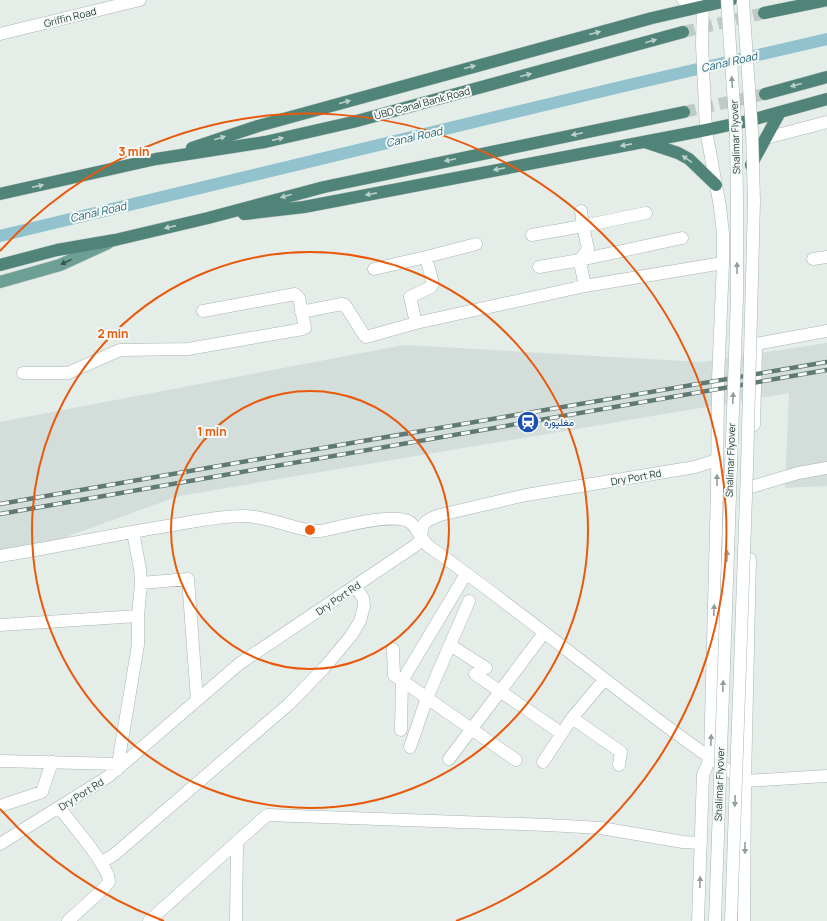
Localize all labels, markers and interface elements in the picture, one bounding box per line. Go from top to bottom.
street label: Griffin Road [42,4,98,30]
one-way arrow [590,30,602,36]
one-way arrow [645,38,657,44]
water label: Canal Road [699,47,760,75]
one-way arrow [464,64,476,70]
one-way arrow [520,72,532,78]
one-way arrow [729,76,736,88]
one-way arrow [790,82,802,88]
street label: UBD Canal Bank Road [373,83,472,123]
one-way arrow [339,99,351,105]
street label: Shalimar Flyover [727,99,743,174]
water label: Canal Road [384,122,445,150]
one-way arrow [571,131,583,137]
one-way arrow [214,135,226,141]
one-way arrow [271,136,284,142]
one-way arrow [620,142,632,148]
text: 3 min [118,143,150,160]
one-way arrow [682,155,693,163]
one-way arrow [444,158,456,164]
one-way arrow [493,167,505,173]
one-way arrow [32,182,44,188]
one-way arrow [365,192,377,198]
one-way arrow [280,193,292,199]
water label: Canal Road [68,197,129,225]
one-way arrow [163,225,176,231]
one-way arrow [61,259,72,265]
one-way arrow [734,261,740,274]
text: 2 min [97,325,129,342]
one-way arrow [730,391,736,404]
station icon: مغلپورہ [515,409,541,435]
place label: مغلپورہ [544,415,574,430]
street label: Shalimar Flyover [722,422,738,497]
text: 1 min [197,423,227,440]
street label: Dry Port Rd [610,466,663,488]
one-way arrow [714,473,720,486]
centre of rings [303,523,317,537]
one-way arrow [724,549,730,562]
street label: Dry Port Rd [313,578,363,618]
one-way arrow [711,603,717,616]
one-way arrow [720,679,726,692]
one-way arrow [707,733,714,746]
street label: Shalimar Flyover [711,746,727,821]
street label: Dry Port Rd [56,774,107,814]
one-way arrow [732,795,738,808]
one-way arrow [742,842,748,855]
one-way arrow [697,875,703,888]

